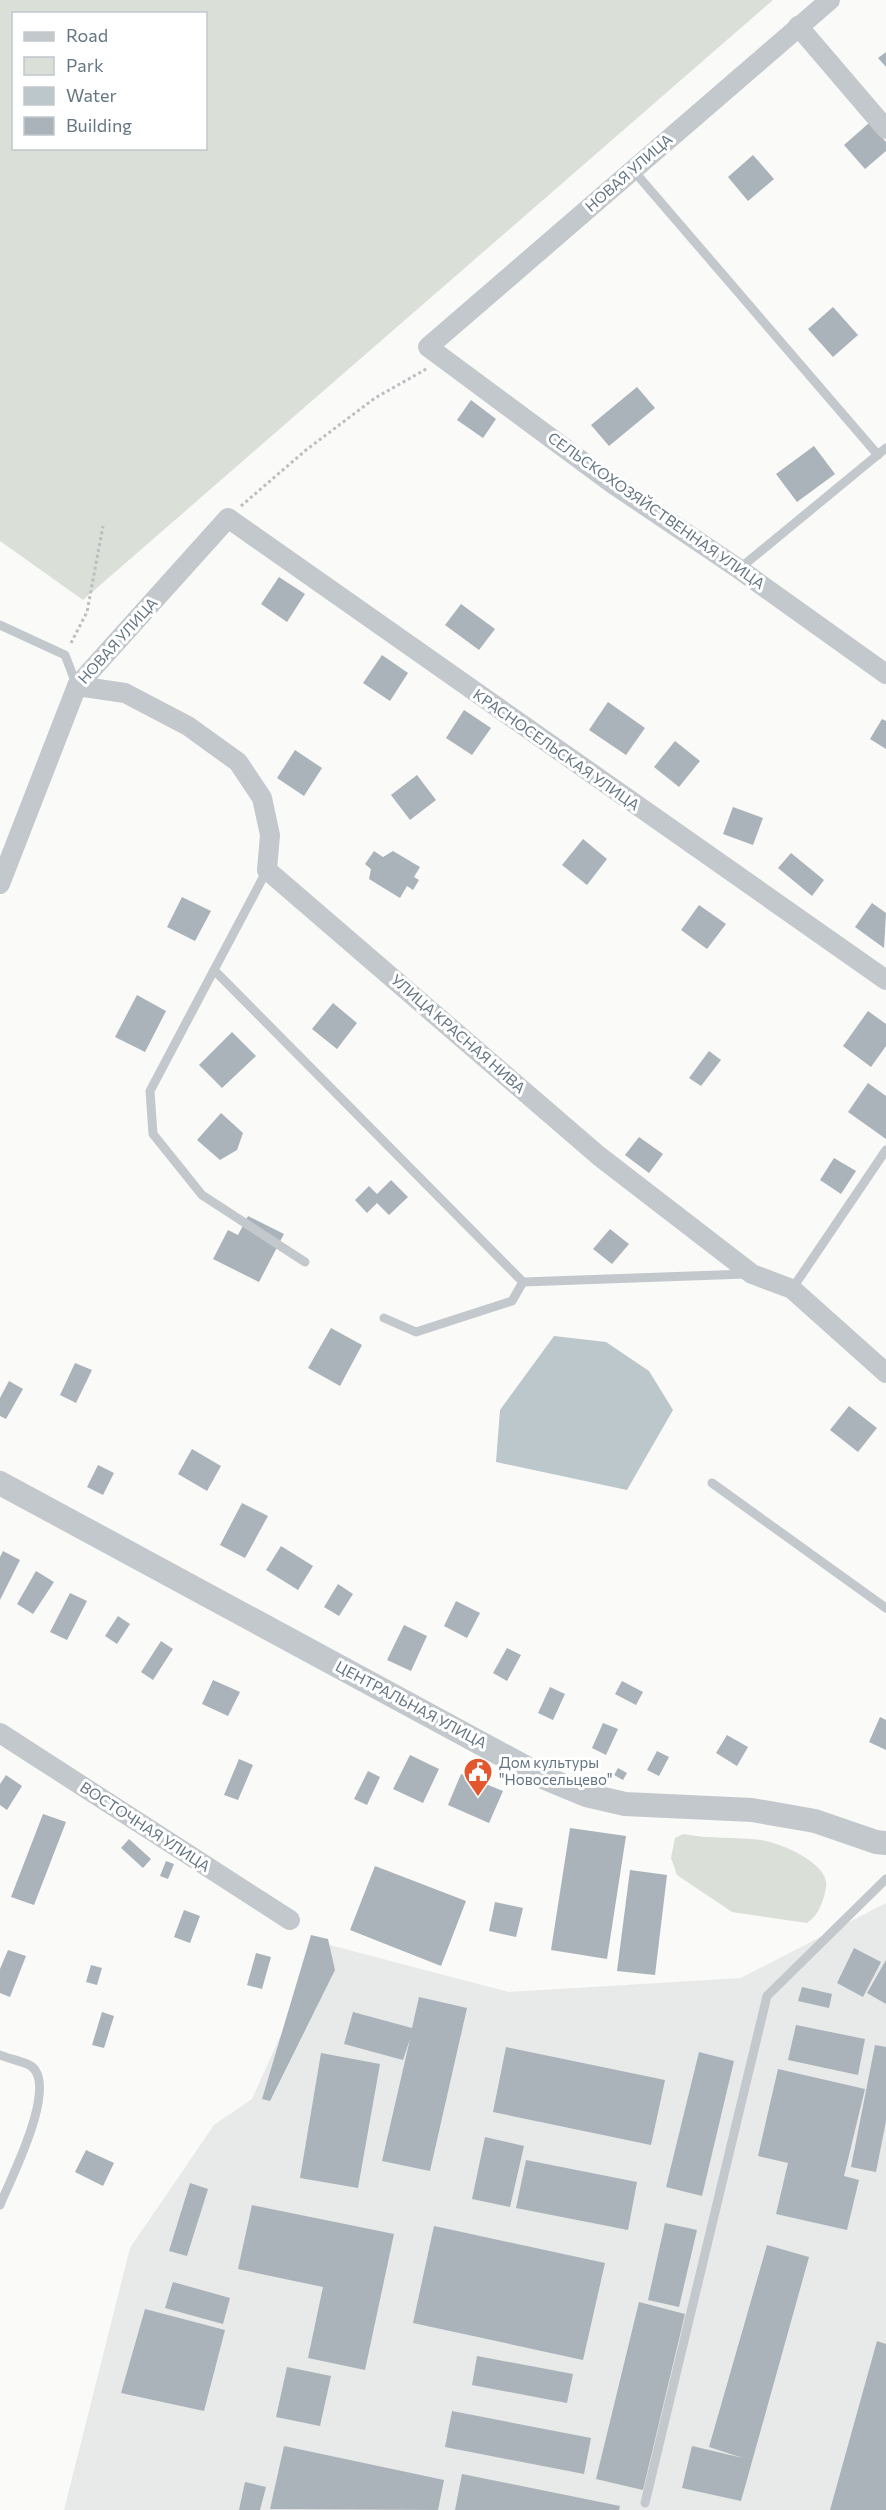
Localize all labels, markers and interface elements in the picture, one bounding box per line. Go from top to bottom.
legend [12,12,207,150]
text: Road [66,24,108,46]
text: Park [66,54,104,76]
text: Water [66,84,117,106]
text: Building [66,114,132,136]
street label: НОВАЯ УЛИЦА [581,130,676,215]
street label: СЕЛЬСКОХОЗЯЙСТВЕННАЯ УЛИЦА [545,428,768,592]
street label: НОВАЯ УЛИЦА [74,594,161,687]
street label: КРАСНОСЕЛЬСКАЯ УЛИЦА [470,685,643,814]
street label: УЛИЦА КРАСНАЯ НИВА [388,970,529,1096]
street label: ЦЕНТРАЛЬНАЯ УЛИЦА [333,1657,490,1752]
place label: Дом культуры "Новосельцево" [499,1753,613,1788]
public building icon: Дом культуры "Новосельцево" [462,1756,494,1798]
street label: ВОСТОЧНАЯ УЛИЦА [77,1777,214,1875]

